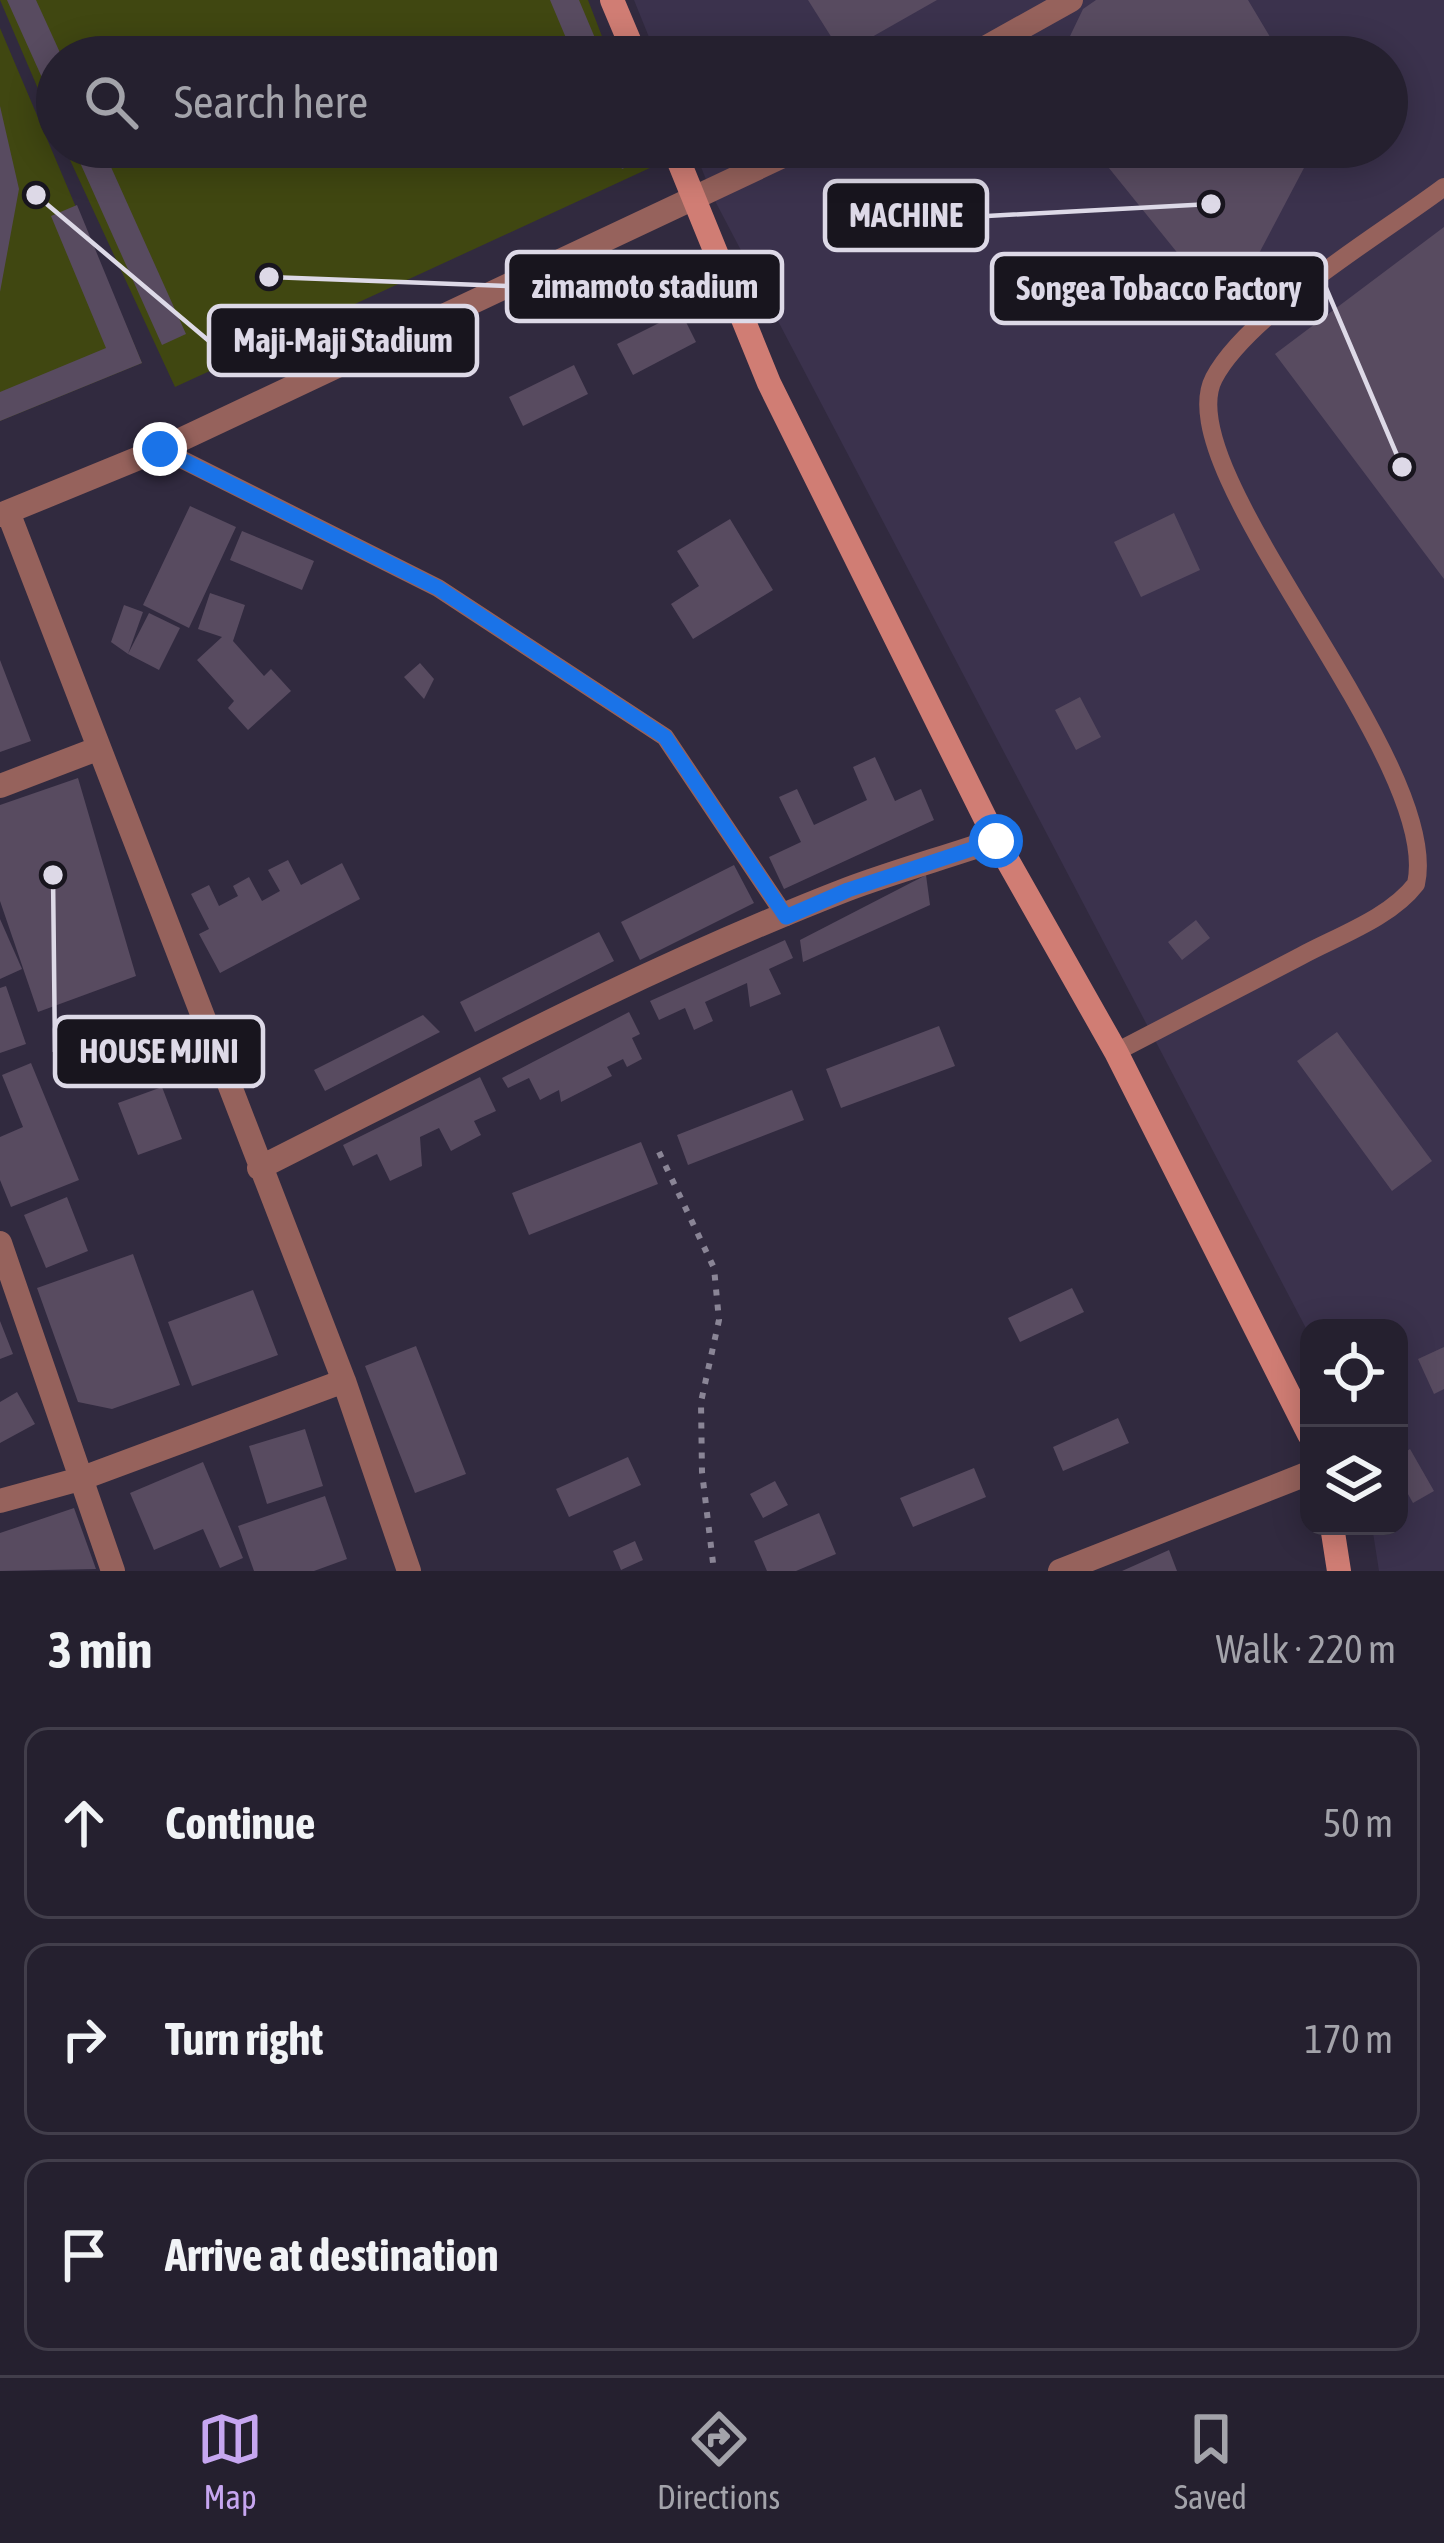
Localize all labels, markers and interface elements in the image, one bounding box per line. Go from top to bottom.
search box [36,36,1408,168]
icon: search [78,69,144,135]
text: Search here [174,76,368,128]
callout: MACHINE [825,181,987,250]
text: MACHINE [849,196,963,234]
callout: zimamoto stadium [507,252,782,321]
callout: Songea Tobacco Factory [992,254,1326,323]
text: zimamoto stadium [532,267,758,305]
text: Songea Tobacco Factory [1016,269,1302,307]
callout: Maji-Maji Stadium [209,306,477,375]
text: Maji-Maji Stadium [233,321,453,359]
route end [133,422,187,476]
route start [969,814,1023,868]
callout: HOUSE MJINI [55,1017,263,1086]
text: HOUSE MJINI [79,1032,239,1070]
map controls [1300,1319,1408,1535]
button: locate [1300,1319,1408,1427]
button: layers [1300,1427,1408,1535]
text: 3 min [48,1620,152,1679]
text: Walk · 220 m [1216,1627,1396,1671]
icon: ahead [51,1790,117,1856]
text: Continue [165,1797,316,1849]
text: 50 m [1323,1801,1393,1845]
icon: right [51,2006,117,2072]
text: Turn right [165,2013,323,2065]
text: 170 m [1305,2017,1393,2061]
icon: arrive [51,2222,117,2288]
text: Arrive at destination [165,2229,499,2281]
tab: Map [197,2406,263,2516]
tab: Directions [657,2406,780,2516]
tab: Saved [1174,2406,1247,2516]

